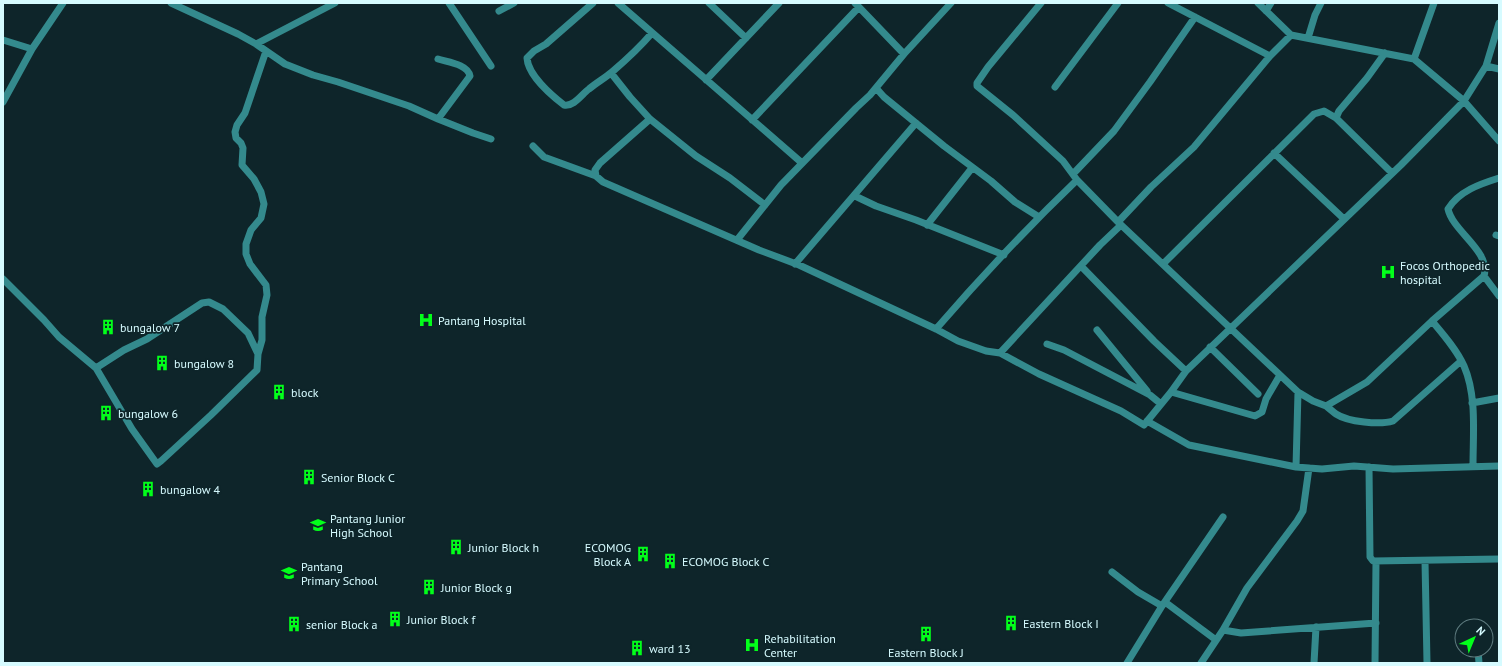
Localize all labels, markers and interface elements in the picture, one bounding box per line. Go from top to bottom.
place label: Focos Orthopedic hospital [1400,258,1490,287]
hospital icon: Focos Orthopedic hospital [1379,263,1397,281]
hospital icon: Pantang Hospital [417,311,435,329]
place label: Pantang Hospital [438,313,526,328]
building icon: bungalow 7 [99,318,117,336]
place label: bungalow 7 [120,320,180,335]
building icon: bungalow 8 [153,354,171,372]
place label: bungalow 8 [174,356,234,371]
building icon: block [270,383,288,401]
place label: block [291,385,319,400]
building icon: bungalow 6 [97,404,115,422]
place label: bungalow 6 [118,406,178,421]
building icon: Senior Block C [300,468,318,486]
place label: Senior Block C [321,470,395,485]
building icon: bungalow 4 [139,480,157,498]
place label: bungalow 4 [160,482,220,497]
place label: Pantang Junior High School [330,511,405,540]
school or university icon: Pantang Junior High School [309,516,327,534]
building icon: Junior Block h [447,538,465,556]
place label: Junior Block h [467,540,539,555]
place label: ECOMOG Block A [585,540,631,569]
building icon: ECOMOG Block A [634,545,652,563]
building icon: ECOMOG Block C [661,552,679,570]
place label: ECOMOG Block C [682,554,769,569]
place label: Pantang Primary School [301,559,378,588]
school or university icon: Pantang Primary School [280,564,298,582]
building icon: Junior Block g [420,578,438,596]
place label: Junior Block g [440,580,512,595]
building icon: Junior Block f [386,610,404,628]
place label: Junior Block f [406,612,476,627]
building icon: Eastern Block I [1002,614,1020,632]
building icon: senior Block a [285,615,303,633]
place label: Eastern Block I [1023,616,1099,631]
place label: senior Block a [306,617,378,632]
north arrow [1454,618,1494,658]
text: N [1473,623,1488,638]
building icon: Eastern Block J [917,625,935,643]
place label: Rehabilitation Center [764,631,836,660]
hospital icon: Rehabilitation Center [743,636,761,654]
building icon: ward 13 [628,639,646,657]
place label: ward 13 [649,641,691,656]
place label: Eastern Block J [888,645,964,660]

